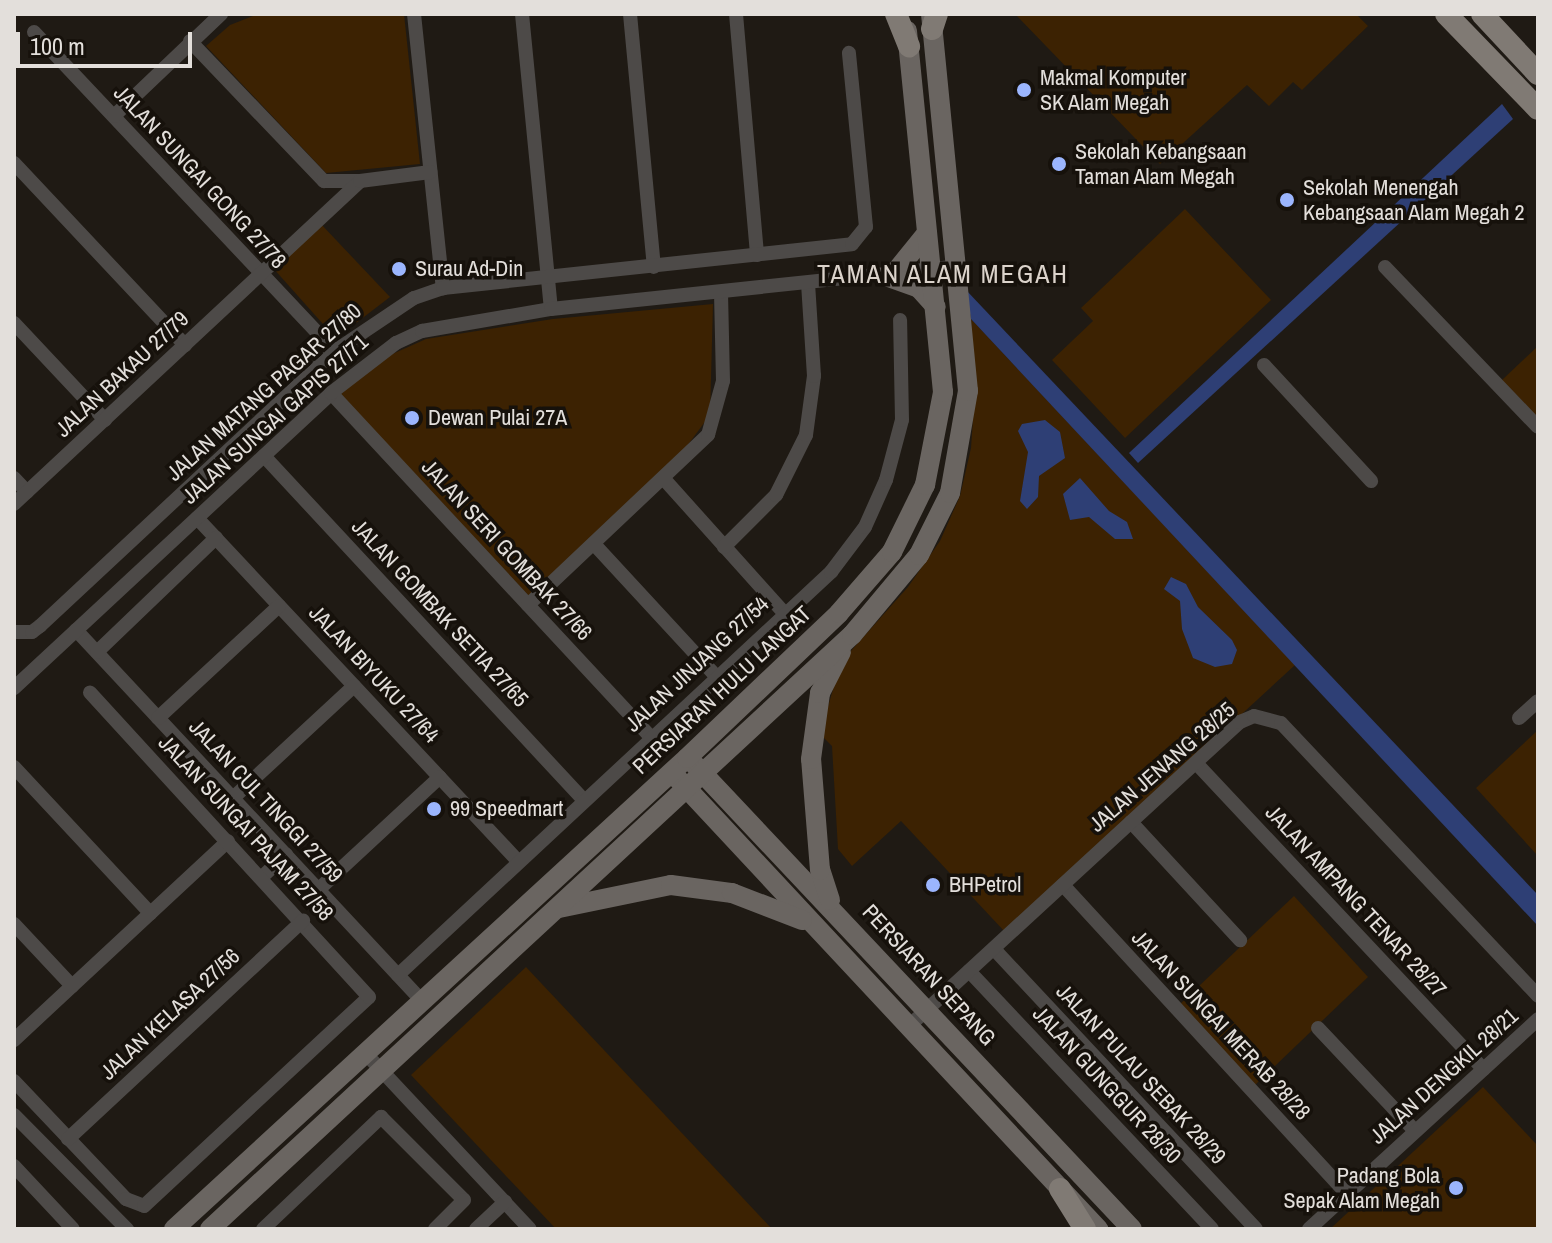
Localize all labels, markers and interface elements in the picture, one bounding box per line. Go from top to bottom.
scale bar [20,16,196,66]
text: 100 m [30,30,85,62]
place label: Makmal Komputer SK Alam Megah [1040,64,1186,116]
street label: JALAN SUNGAI GONG 27/78 [108,80,292,274]
marker: Makmal Komputer SK Alam Megah [1015,81,1033,99]
place label: Sekolah Kebangsaan Taman Alam Megah [1075,138,1247,190]
marker: Sekolah Kebangsaan Taman Alam Megah [1050,155,1068,173]
place label: Sekolah Menengah Kebangsaan Alam Megah 2 [1303,174,1526,226]
marker: Sekolah Menengah Kebangsaan Alam Megah 2 [1278,191,1296,209]
place label: Surau Ad-Din [415,256,524,282]
district label: TAMAN ALAM MEGAH [816,258,1070,290]
marker: Surau Ad-Din [390,260,408,278]
street label: JALAN MATANG PAGAR 27/80 [161,298,367,486]
street label: JALAN BAKAU 27/79 [50,306,194,442]
street label: JALAN SUNGAI GAPIS 27/71 [177,329,373,509]
place label: Dewan Pulai 27A [428,405,567,431]
marker: Dewan Pulai 27A [403,409,421,427]
street label: JALAN SERI GOMBAK 27/66 [416,454,598,646]
street label: JALAN GOMBAK SETIA 27/65 [346,513,534,713]
street label: JALAN JINJANG 27/54 [620,591,774,737]
street label: JALAN BIYUKU 27/64 [303,600,445,748]
street label: PERSIARAN HULU LANGAT [627,600,817,780]
street label: JALAN JENANG 28/25 [1084,697,1240,837]
street label: JALAN CUL TINGGI 27/59 [183,714,349,888]
street label: JALAN SUNGAI PAJAM 27/58 [153,730,339,926]
place label: 99 Speedmart [450,796,563,822]
street label: JALAN AMPANG TENAR 28/27 [1260,799,1452,1003]
marker: 99 Speedmart [425,800,443,818]
place label: BHPetrol [949,872,1021,898]
marker: BHPetrol [924,876,942,894]
street label: PERSIARAN SEPANG [857,899,1001,1051]
street label: JALAN SUNGAI MERAB 28/28 [1126,925,1316,1125]
street label: JALAN KELASA 27/56 [95,942,245,1086]
street label: JALAN PULAU SEBAK 28/29 [1051,978,1231,1170]
street label: JALAN GUNGGUR 28/30 [1027,1001,1187,1169]
street label: JALAN DENGKIL 28/21 [1364,1002,1524,1150]
place label: Padang Bola Sepak Alam Megah [1283,1162,1440,1214]
marker: Padang Bola Sepak Alam Megah [1447,1179,1465,1197]

